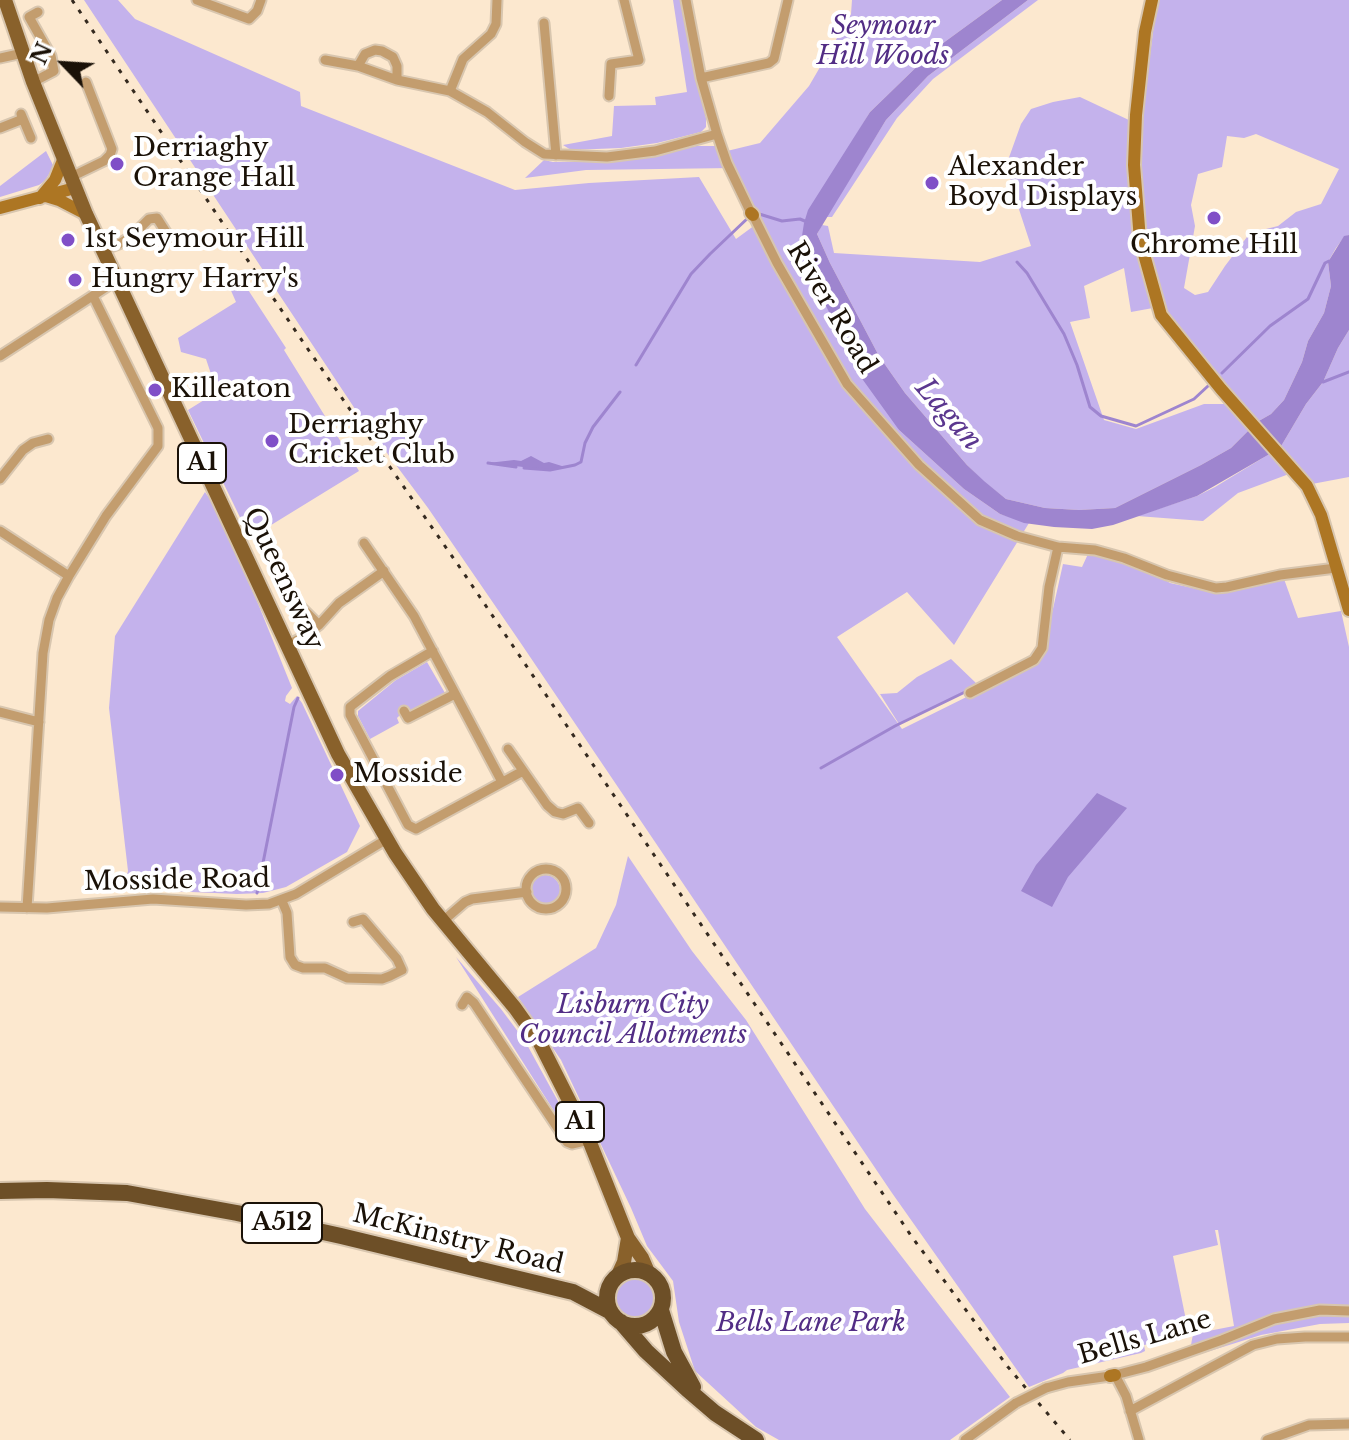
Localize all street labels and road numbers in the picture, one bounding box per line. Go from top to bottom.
street label: River Road [779,236,883,380]
road number: A1 [178,443,226,483]
street label: Queensway [236,503,330,655]
street label: Mosside Road [84,864,270,898]
road number: A1 [556,1102,604,1142]
street label: McKinstry Road [349,1199,567,1281]
road number: A512 [242,1203,322,1243]
street label: Bells Lane [1075,1304,1215,1372]

